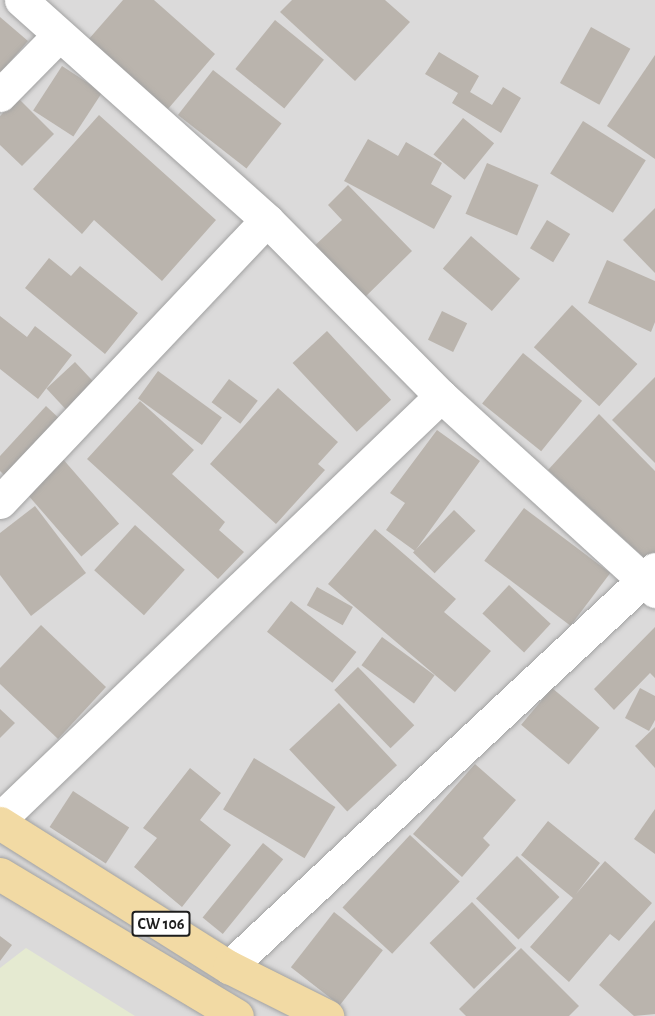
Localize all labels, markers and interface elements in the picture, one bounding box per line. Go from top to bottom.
road number: CW 106 [131,911,191,937]

